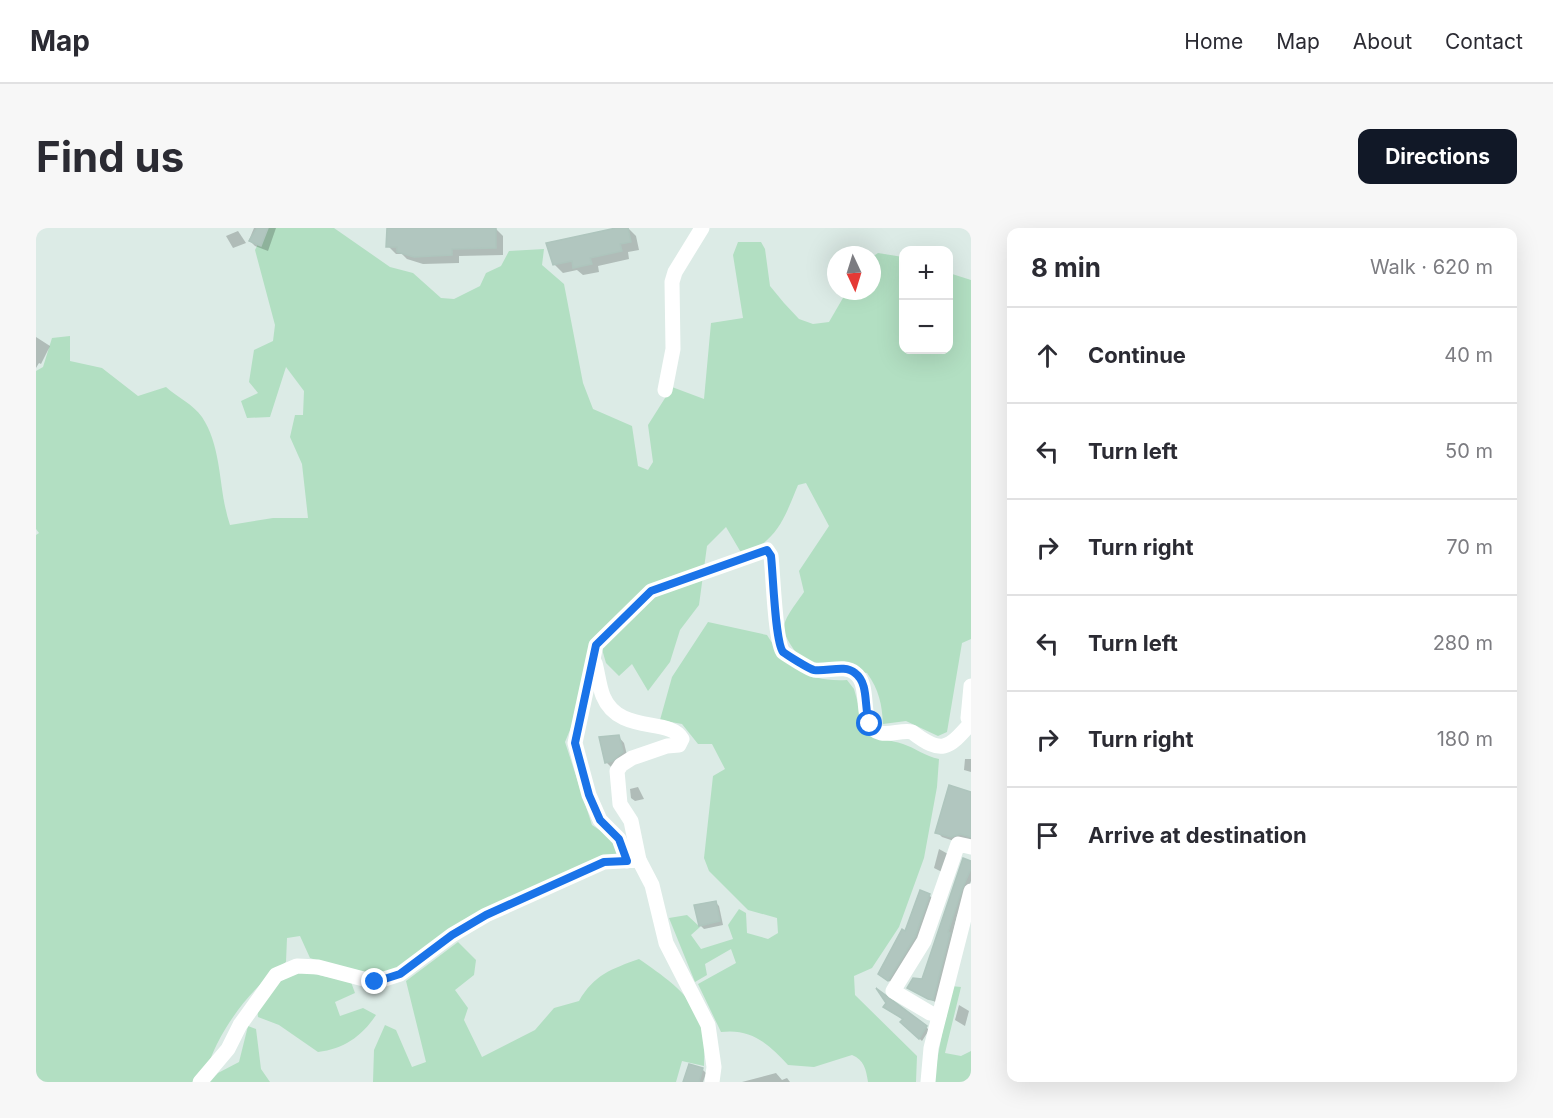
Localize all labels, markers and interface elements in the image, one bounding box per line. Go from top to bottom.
text: Map [30,24,90,58]
text: Home [1184,29,1243,54]
text: Map [1276,29,1320,54]
text: About [1353,29,1412,54]
text: Contact [1445,29,1523,54]
button: Directions [1358,129,1517,184]
text: Find us [36,131,184,182]
north arrow [827,246,881,300]
map controls [899,246,953,354]
button: + [899,246,953,300]
text: 8 min [1031,252,1101,283]
text: Walk · 620 m [1370,255,1493,279]
button: − [899,300,953,354]
icon: ahead [1031,339,1064,372]
text: Continue [1088,342,1186,368]
text: 40 m [1444,343,1493,367]
icon: left [1031,435,1064,468]
text: Turn left [1088,438,1178,464]
text: 50 m [1445,439,1493,463]
icon: right [1031,531,1064,564]
text: Turn right [1088,534,1194,560]
text: 70 m [1446,535,1493,559]
icon: left [1031,627,1064,660]
text: Turn left [1088,630,1178,656]
text: 280 m [1433,631,1493,655]
route start [856,710,882,736]
icon: right [1031,723,1064,756]
text: Turn right [1088,726,1194,752]
text: 180 m [1437,727,1493,751]
icon: arrive [1031,819,1064,852]
text: Arrive at destination [1088,822,1307,848]
route end [361,968,387,994]

